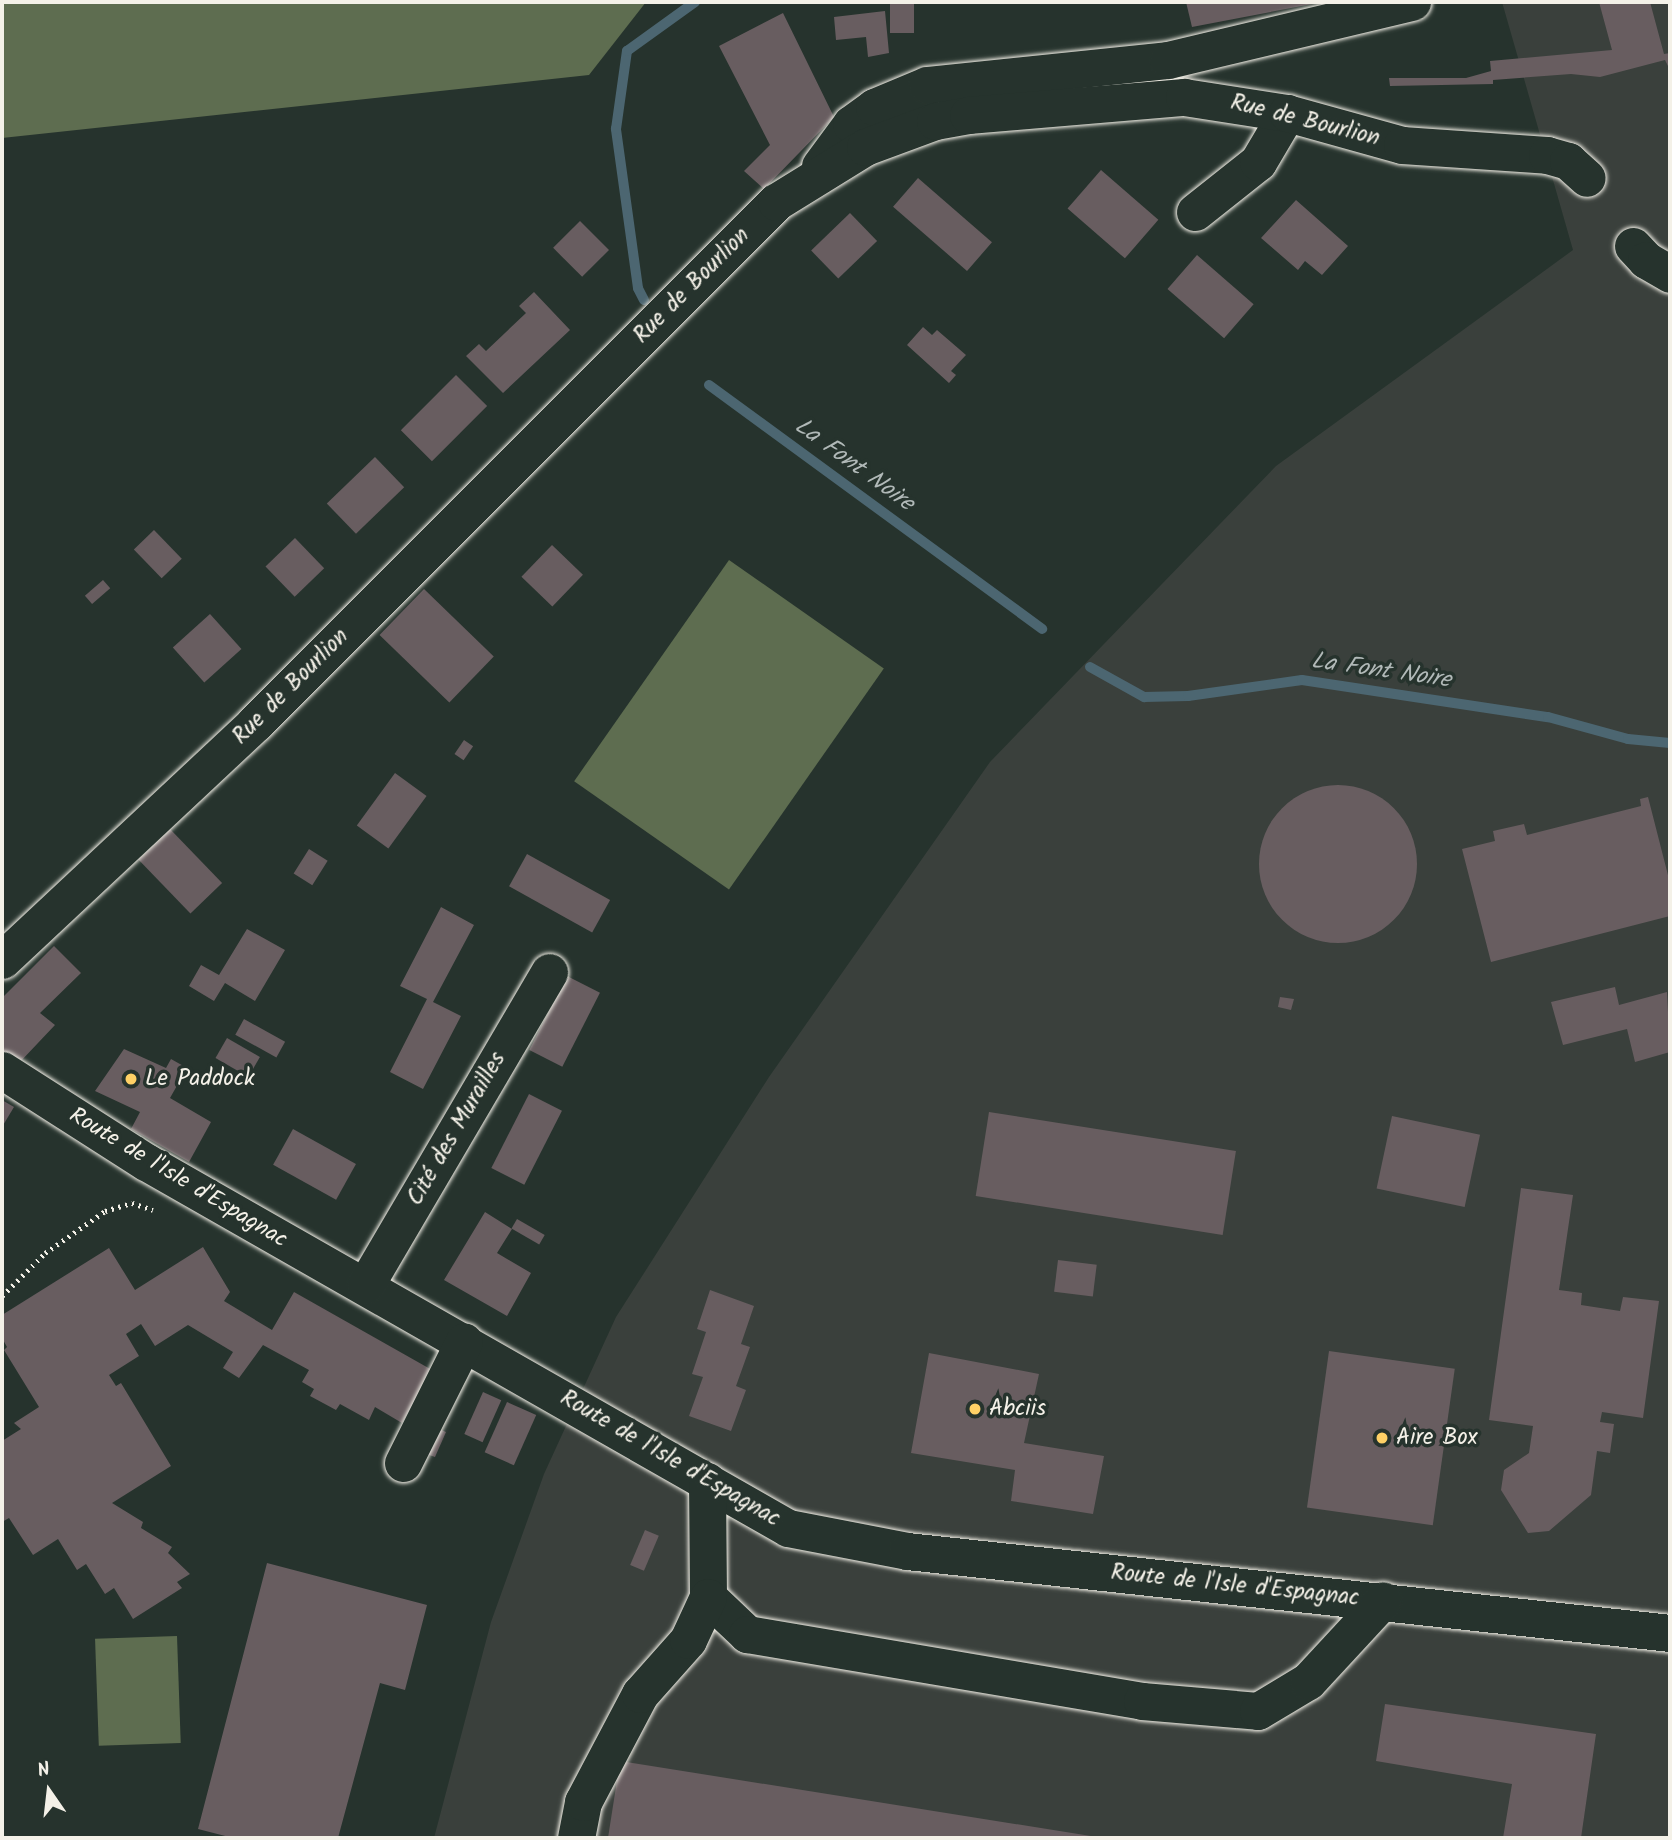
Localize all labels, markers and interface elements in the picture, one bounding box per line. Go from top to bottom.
street label: Rue de Bourlion [1228,89,1382,153]
street label: Rue de Bourlion [628,222,756,350]
water label: La Font Noire [789,412,919,518]
street label: Rue de Bourlion [227,623,355,751]
water label: La Font Noire [1309,647,1453,695]
street label: Cité des Murailles [402,1047,512,1211]
place label: Le Paddock [145,1065,255,1093]
marker: Le Paddock [123,1071,139,1087]
street label: Route de l'Isle d'Espagnac [64,1102,292,1254]
street label: Route de l'Isle d'Espagnac [555,1385,785,1533]
place label: Abciis [989,1395,1046,1423]
marker: Abciis [967,1401,983,1417]
place label: Aire Box [1396,1424,1478,1452]
marker: Aire Box [1374,1430,1390,1446]
street label: Route de l'Isle d'Espagnac [1109,1559,1361,1613]
text: N [34,1755,53,1787]
north arrow [14,1756,84,1826]

